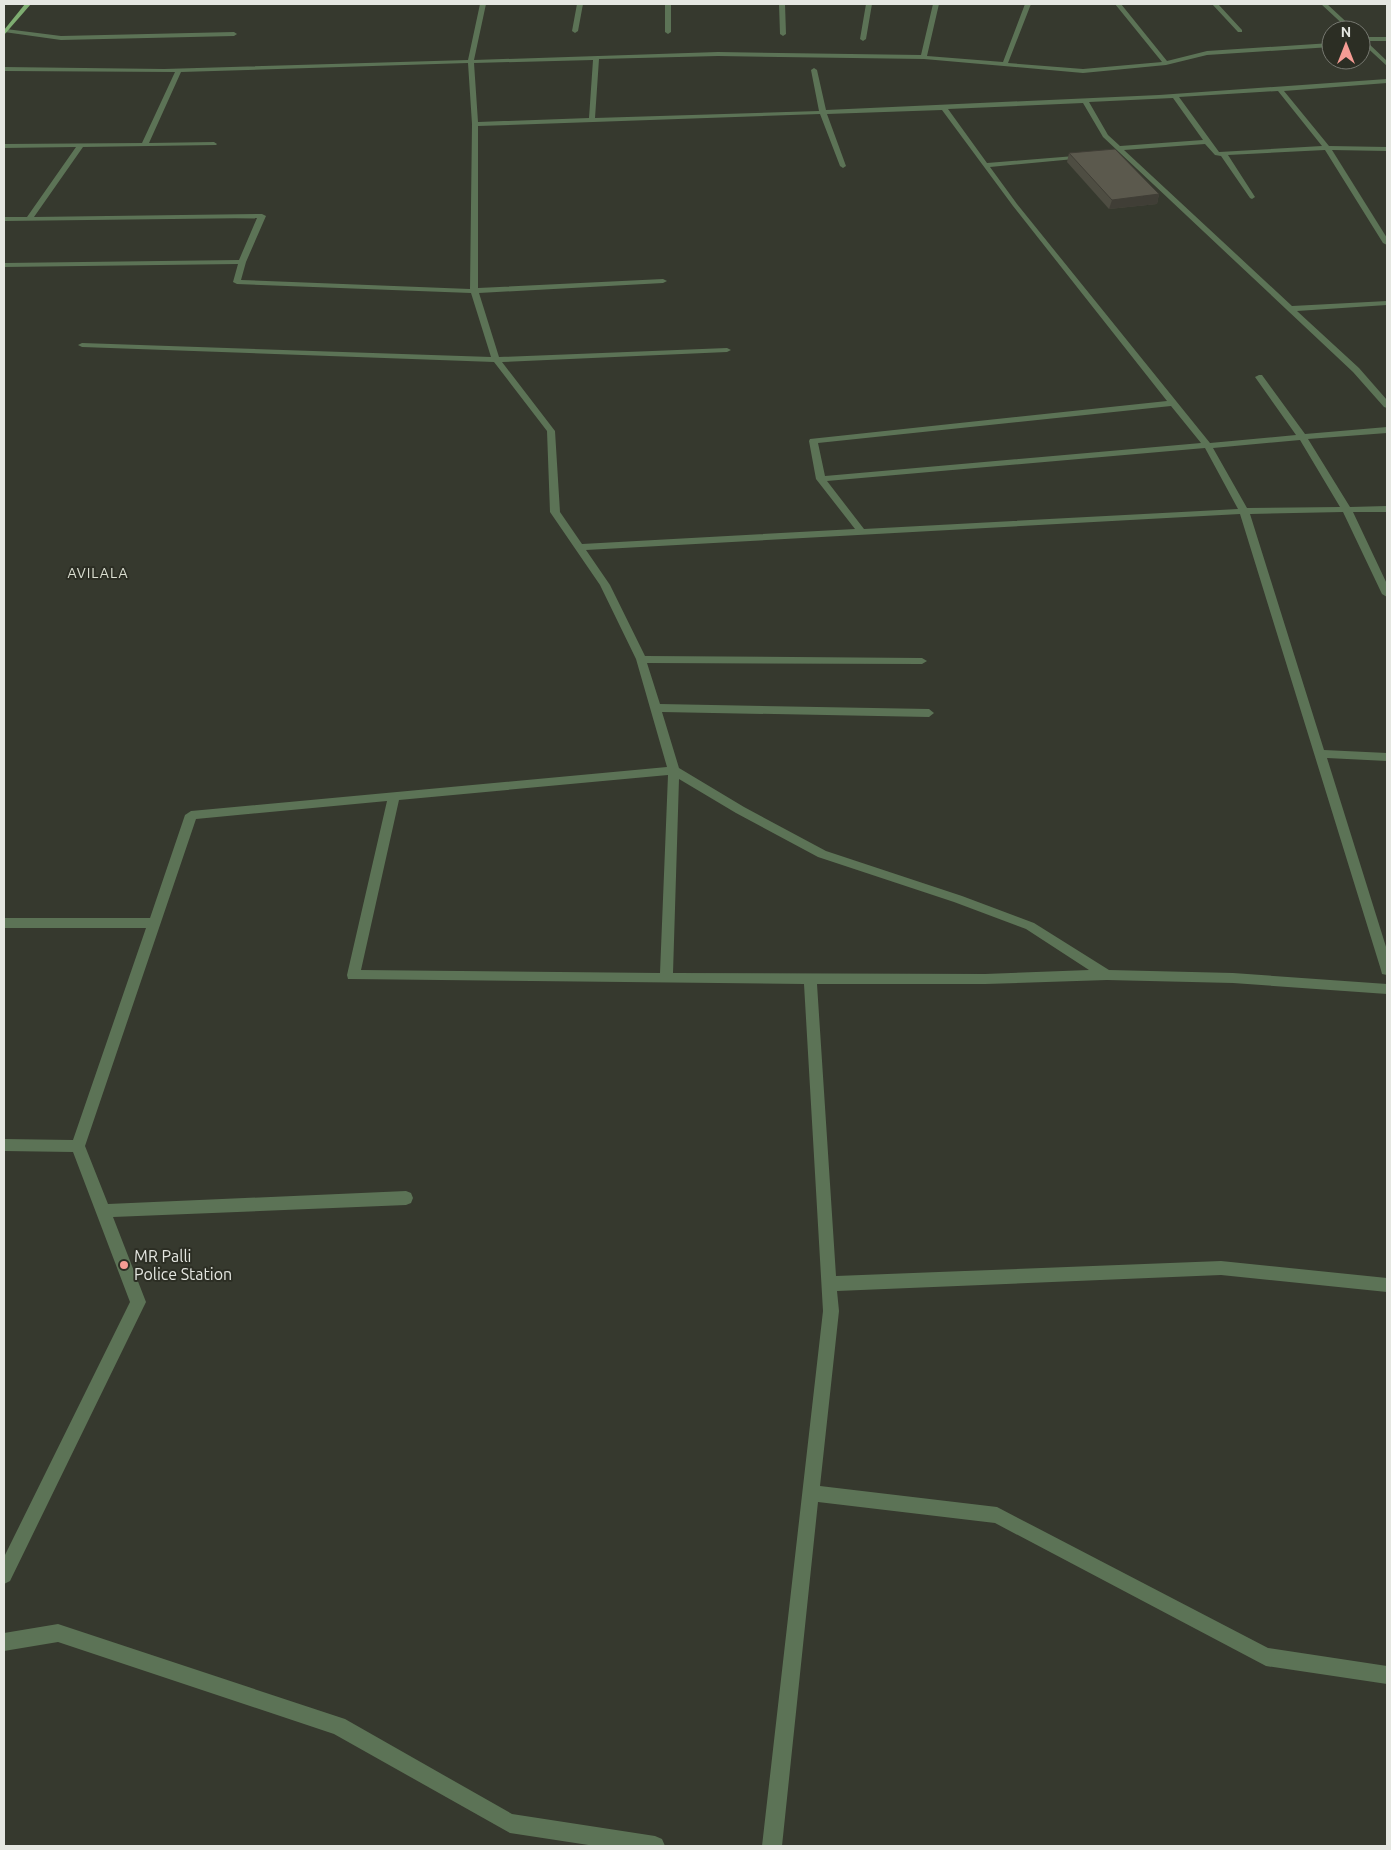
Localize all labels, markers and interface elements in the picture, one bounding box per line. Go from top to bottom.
north arrow [1321,20,1371,70]
text: N [1341,24,1351,40]
district label: AVILALA [67,565,129,581]
place label: MR Palli Police Station [134,1247,232,1283]
marker: MR Palli Police Station [118,1259,130,1271]

